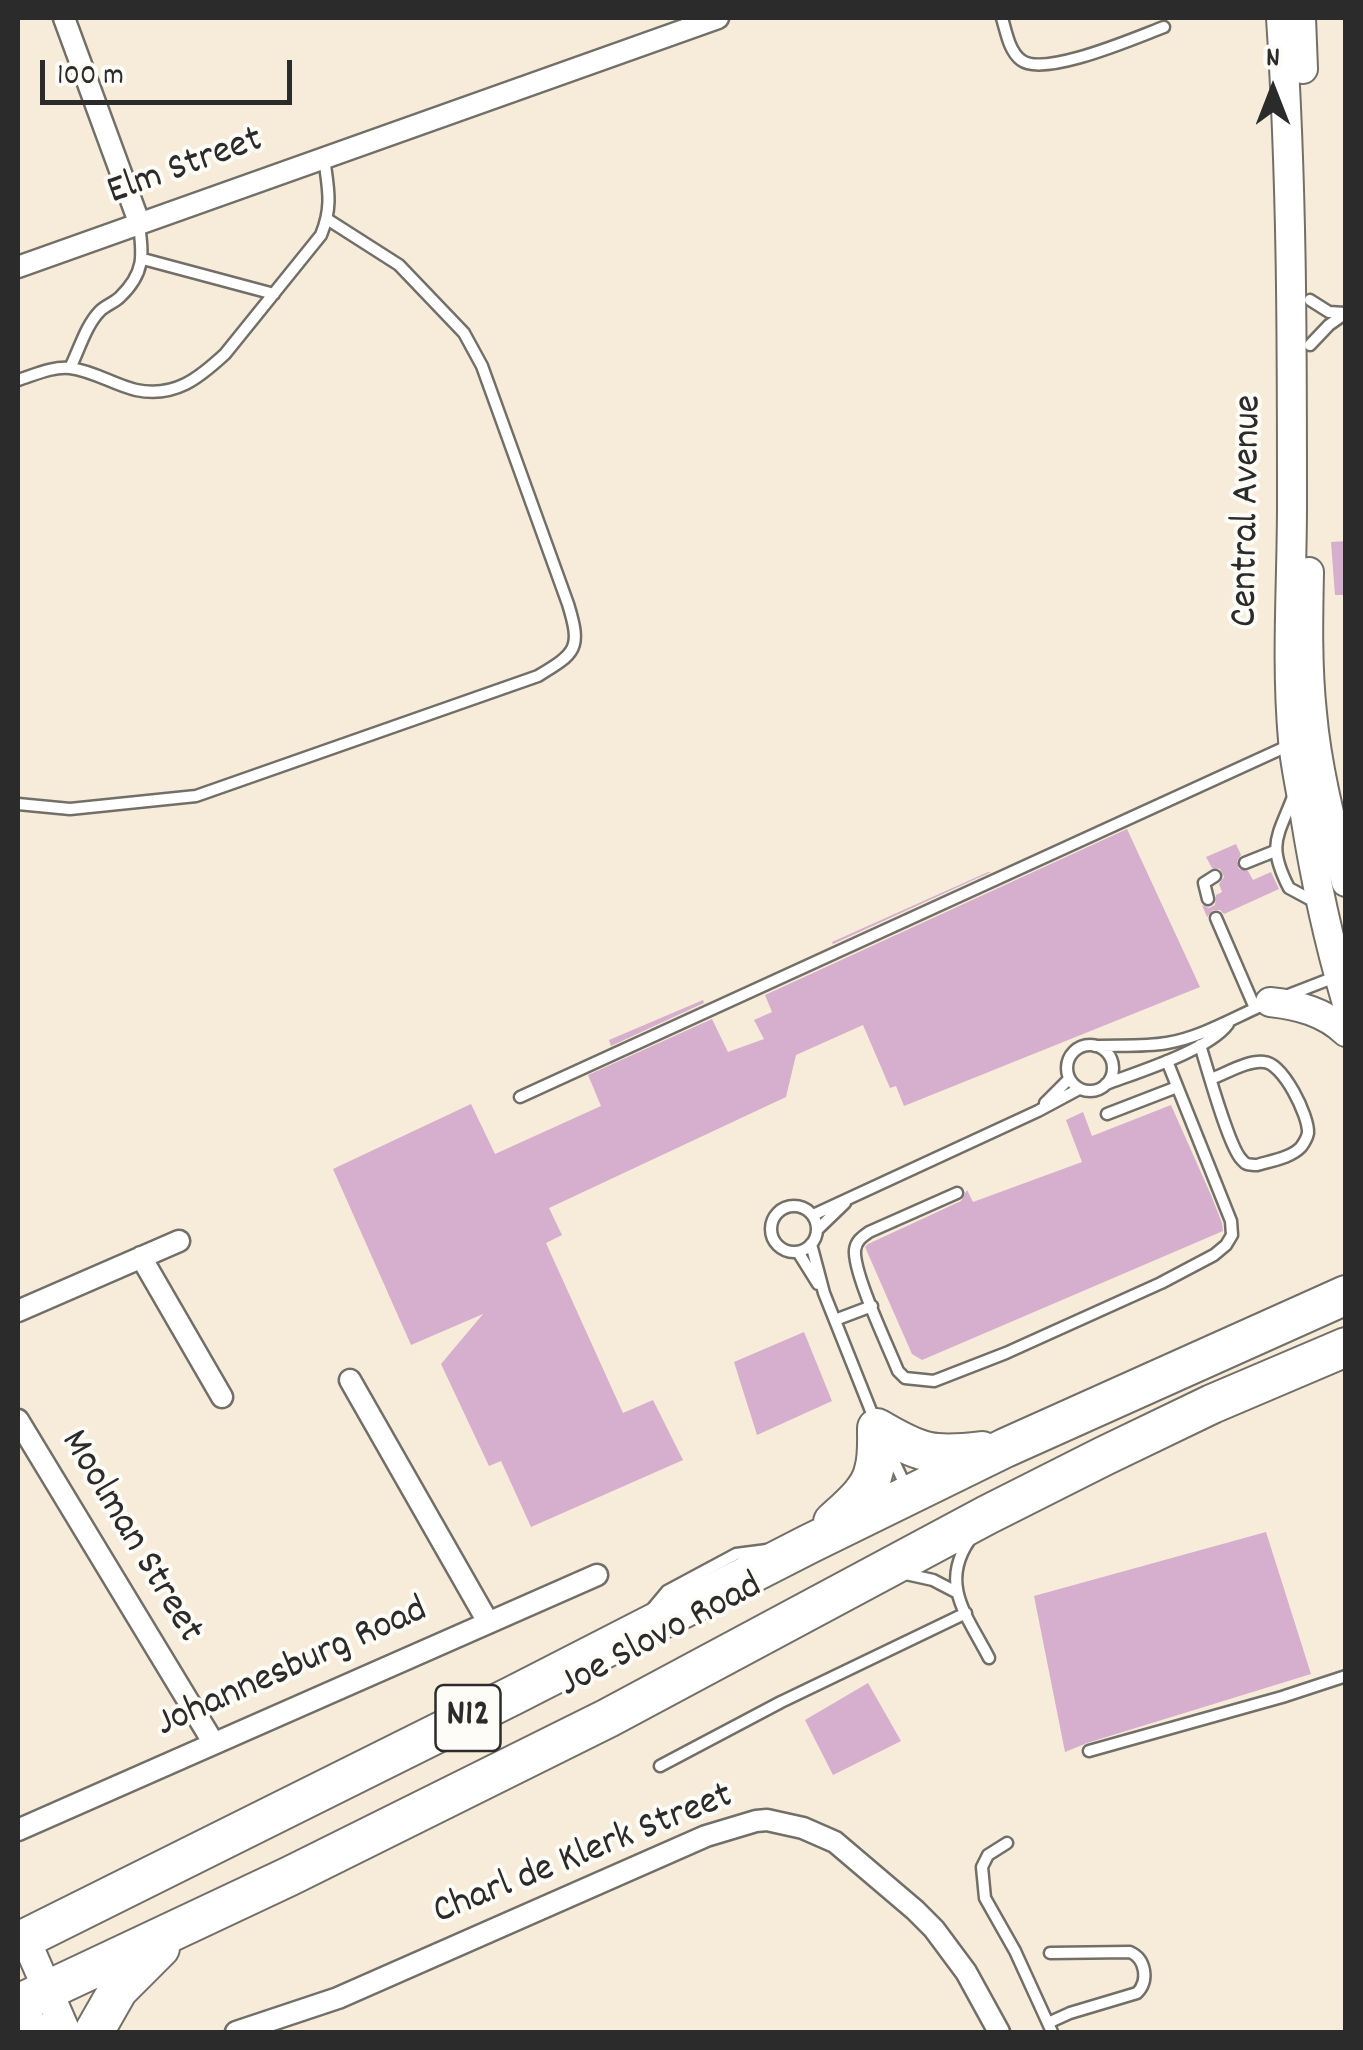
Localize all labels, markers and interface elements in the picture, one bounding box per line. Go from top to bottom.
scale bar [45,40,298,102]
north arrow [1223,40,1323,140]
text: N [1266,40,1280,80]
text: 100 m [57,56,124,99]
street label: Elm Street [102,119,270,219]
street label: Central Avenue [1224,394,1276,628]
street label: Moolman Street [47,1423,211,1653]
street label: Joe Slovo Road [552,1565,772,1711]
street label: Johannesburg Road [150,1589,436,1751]
road number: N12 [436,1685,500,1751]
street label: Charl de Klerk Street [427,1775,741,1939]

